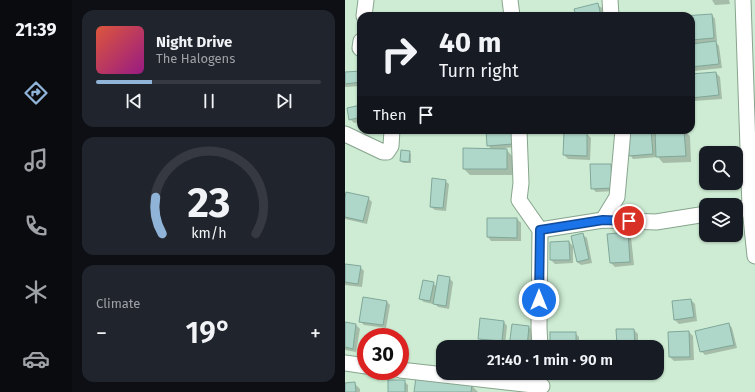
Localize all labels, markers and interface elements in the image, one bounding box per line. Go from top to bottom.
text: 21:39 [15,19,57,41]
text: 40 m [439,26,502,59]
icon: right [373,28,425,80]
text: Night Drive [156,33,232,51]
text: The Halogens [156,51,235,66]
text: Turn right [439,60,519,82]
icon: directions [22,79,50,107]
icon: previous [123,90,145,112]
icon: pause [198,90,220,112]
icon: next [273,90,295,112]
icon: arrive [415,104,437,126]
text: Then [373,106,407,124]
icon: music [22,146,50,174]
map controls [699,146,743,242]
button: search [699,146,743,190]
text: 23 [187,178,230,228]
button: layers [699,198,743,242]
pin [612,204,646,238]
icon: arrive [618,210,640,232]
icon: phone [22,212,50,240]
text: km/h [191,225,226,242]
icon: climate [22,278,50,306]
position arrow [518,279,560,321]
text: Climate [96,296,140,311]
text: 19° [186,315,231,351]
text: − [96,320,107,347]
text: + [310,320,321,347]
speed limit sign: 30 [357,328,409,380]
icon: car [22,345,50,373]
text: 21:40 · 1 min · 90 m [487,351,613,369]

